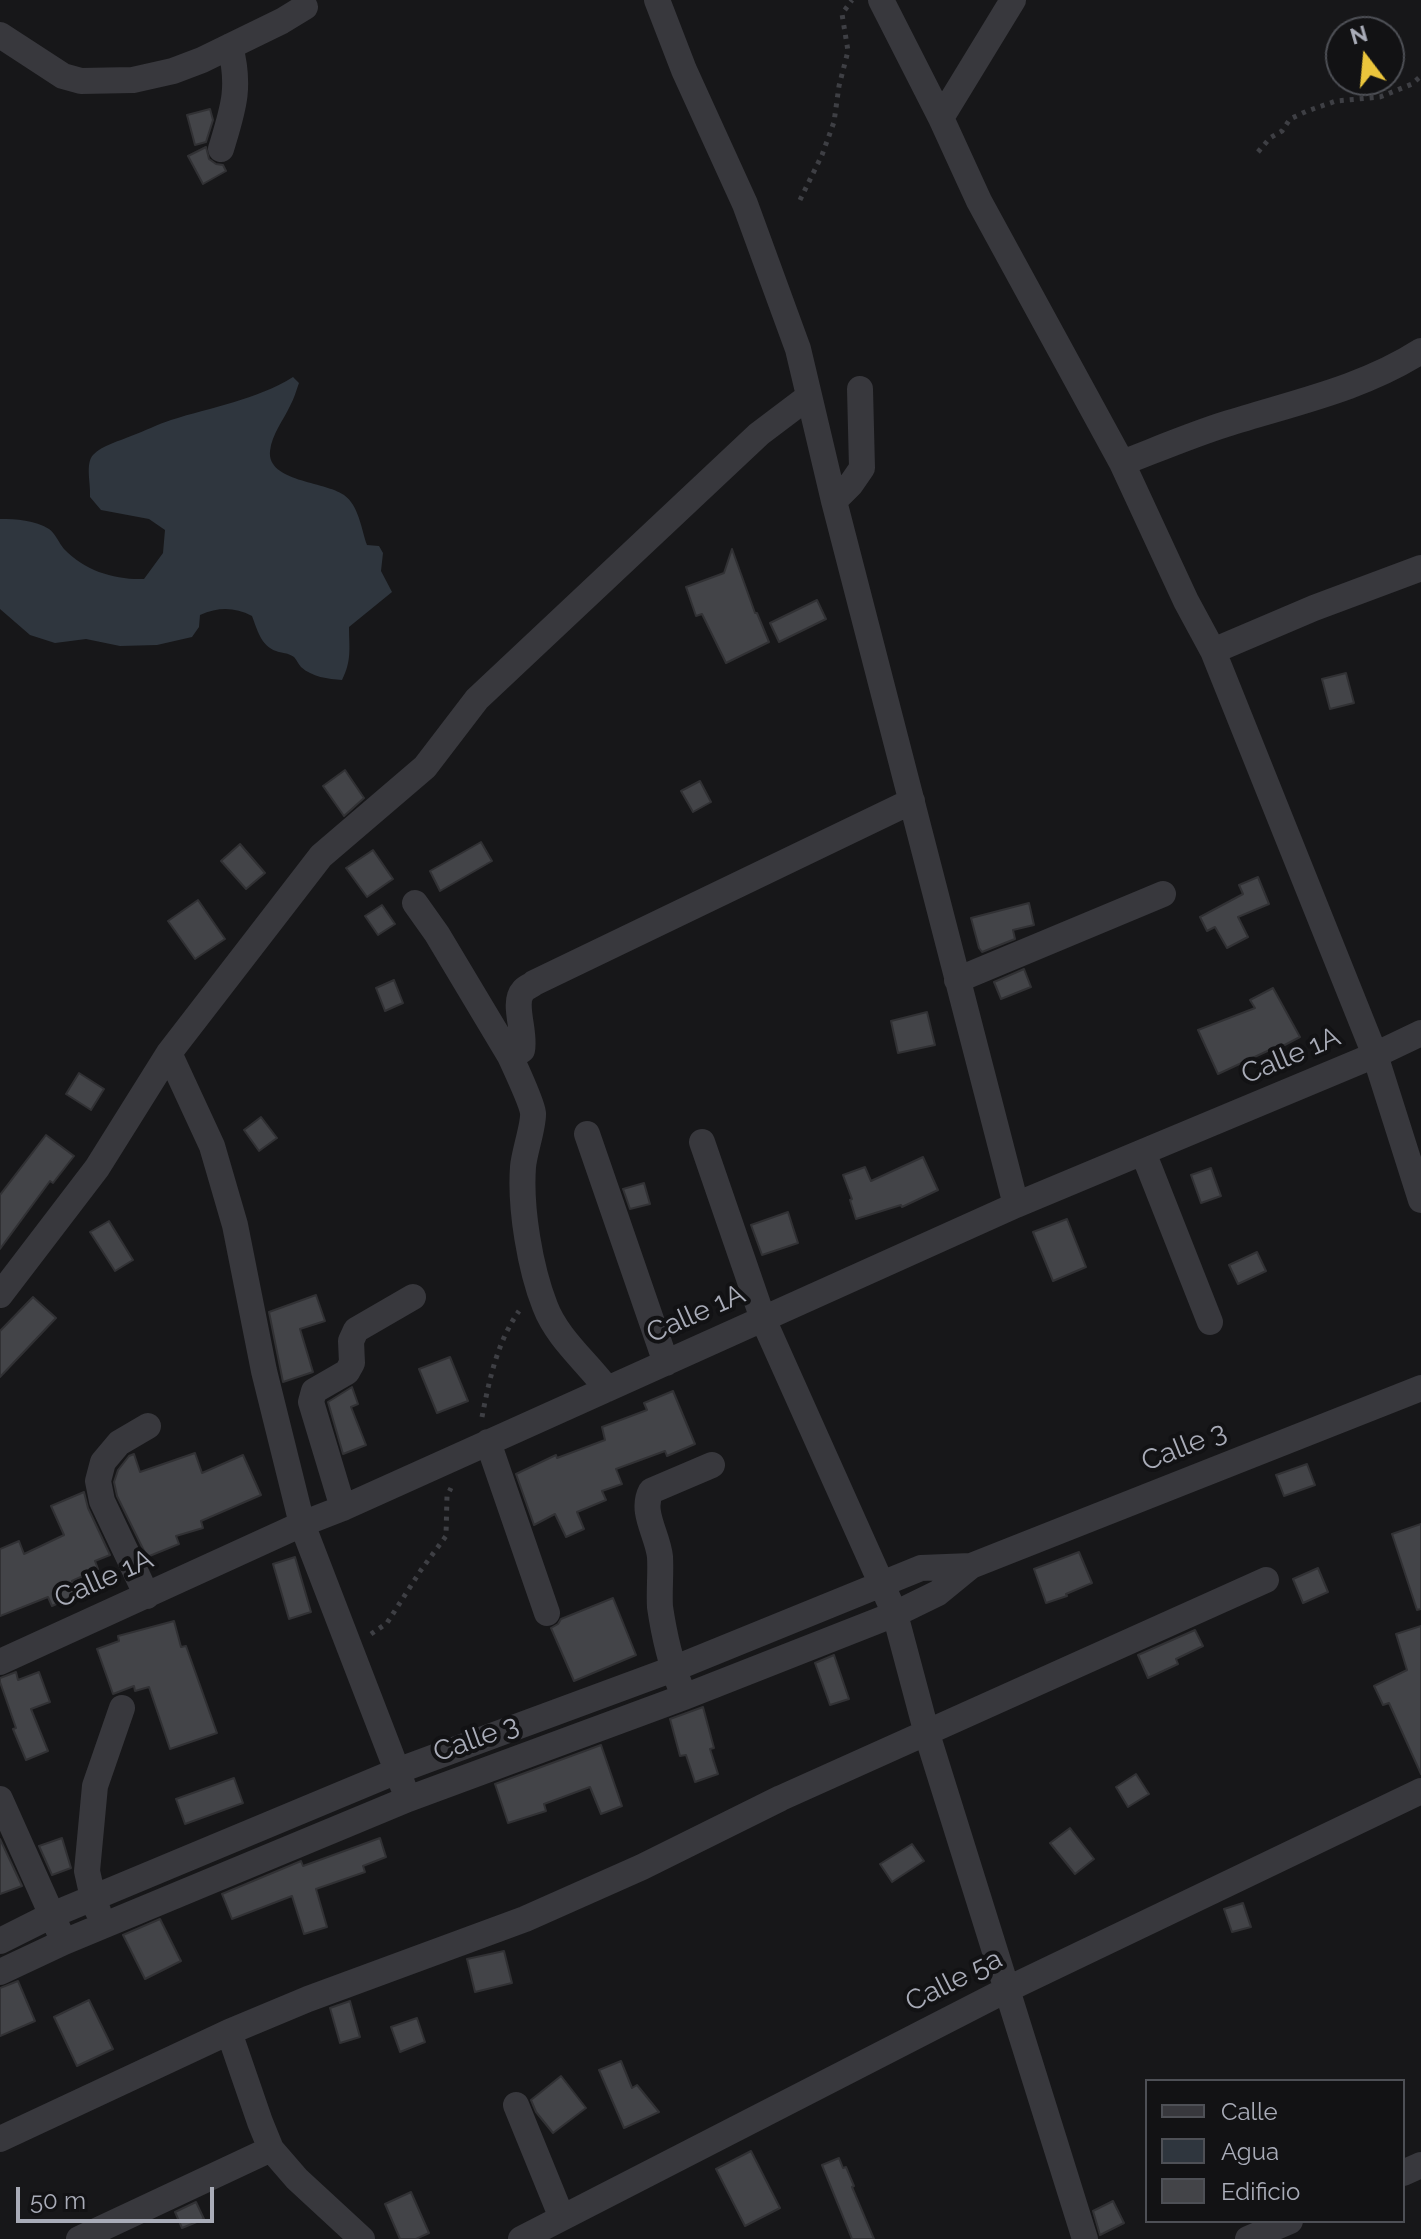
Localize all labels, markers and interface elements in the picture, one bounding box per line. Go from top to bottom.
north arrow [1325,16,1405,96]
text: N [1347,20,1371,50]
street label: Calle 1A [1236,1020,1346,1092]
street label: Calle 1A [642,1277,750,1351]
street label: Calle 3 [1137,1415,1231,1479]
street label: Calle 1A [50,1542,158,1616]
street label: Calle 3 [429,1708,523,1770]
street label: Calle 5a [900,1942,1008,2020]
legend [1145,2079,1405,2223]
text: Calle [1221,2097,1278,2126]
text: Agua [1221,2137,1279,2166]
scale bar [20,2171,218,2221]
text: Edificio [1221,2177,1300,2206]
text: 50 m [30,2186,86,2215]

